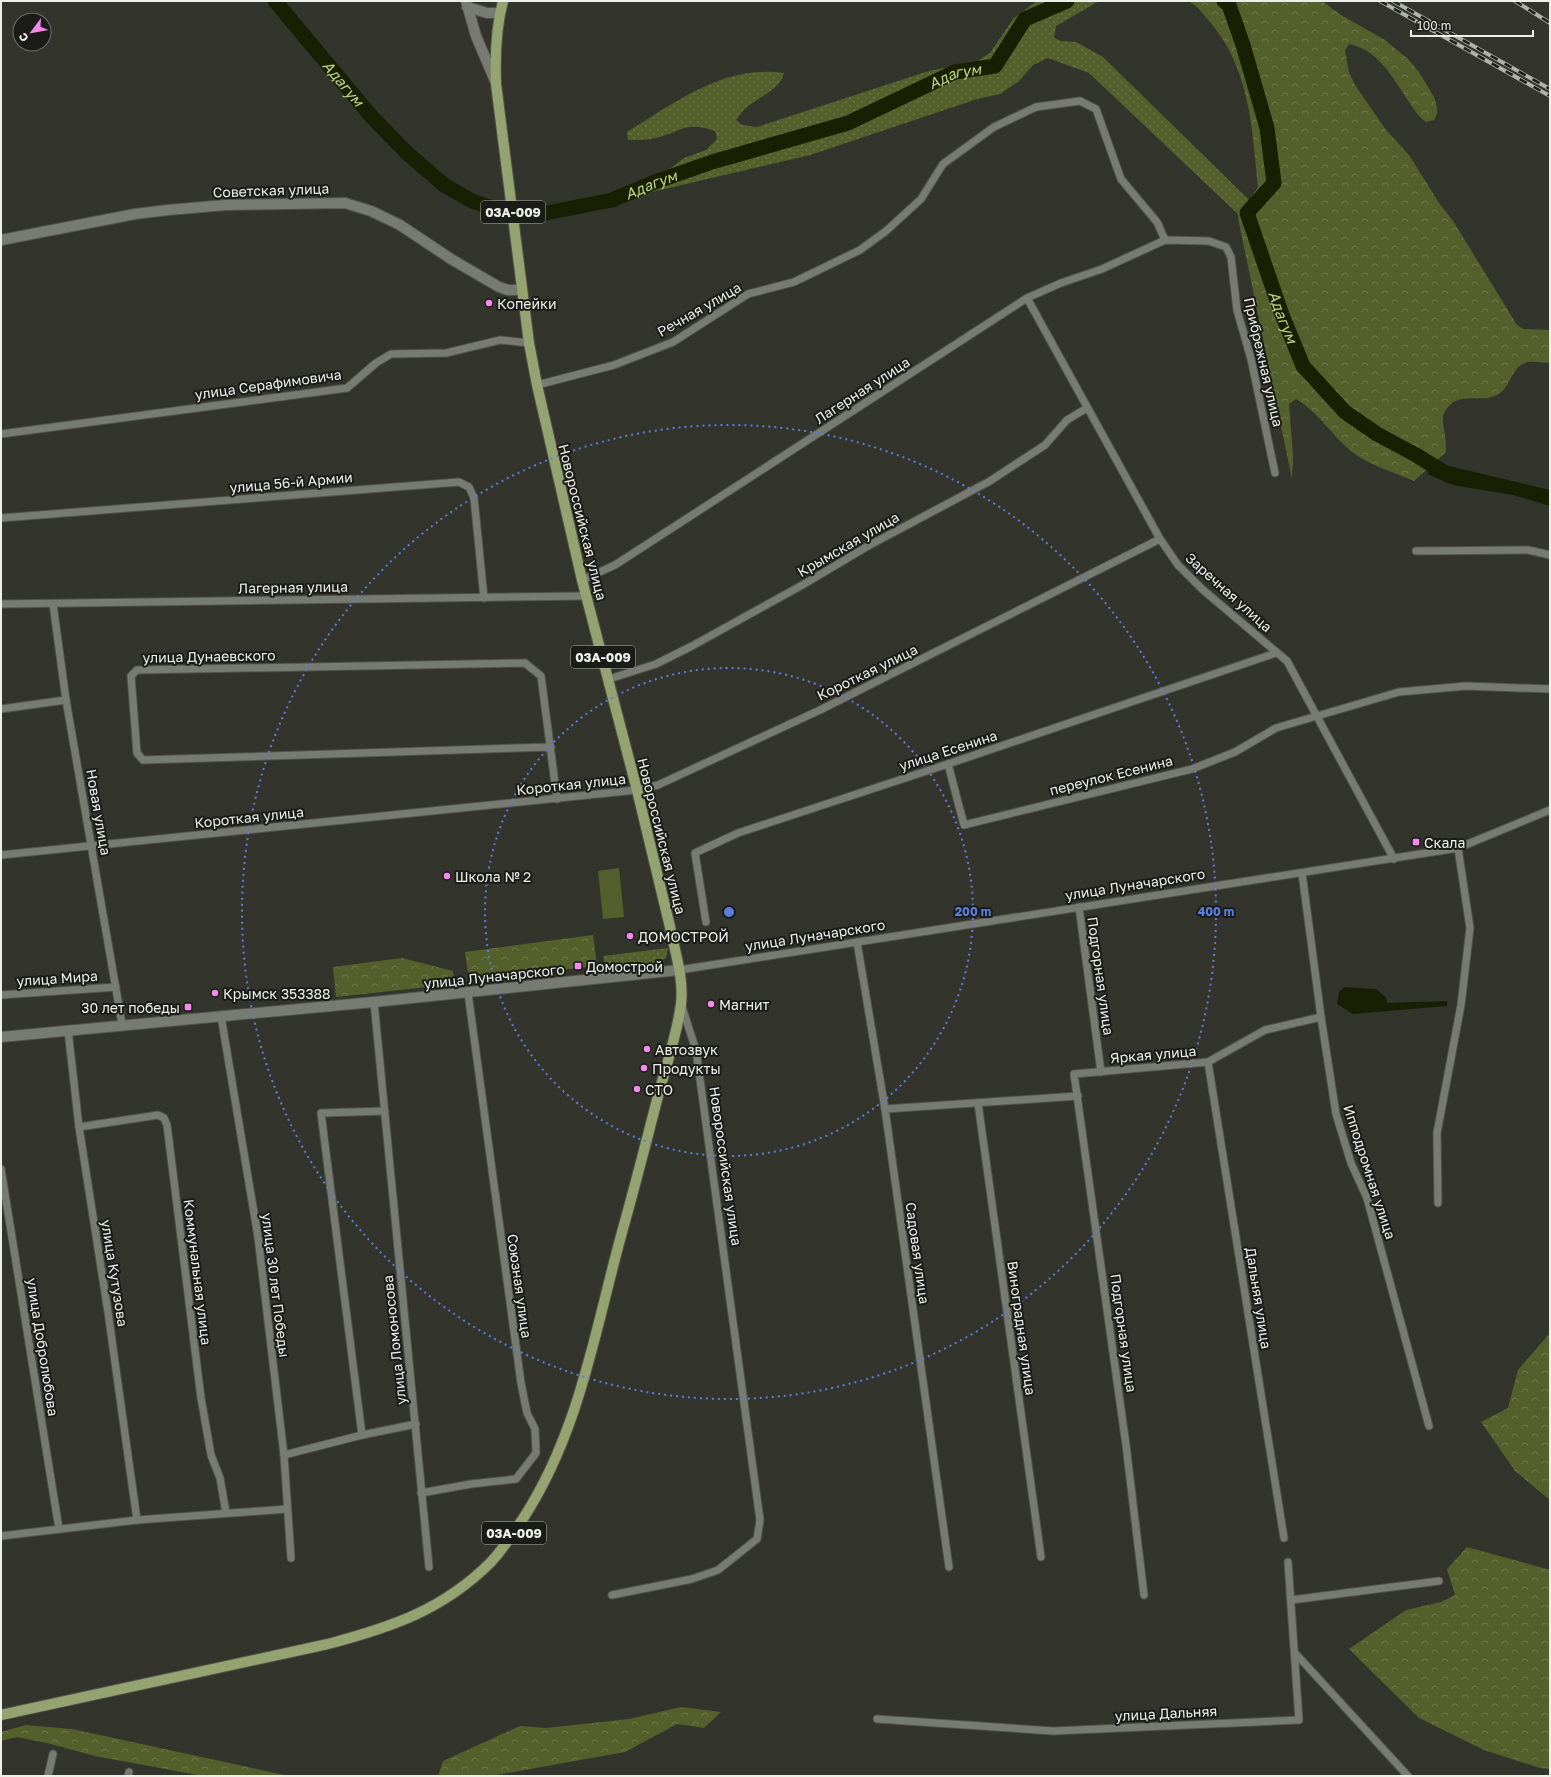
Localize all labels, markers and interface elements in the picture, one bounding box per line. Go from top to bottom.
north arrow [12,12,52,52]
scale bar [1411,12,1533,38]
text: 100 m [1417,18,1451,33]
text: С [15,31,31,44]
water label: Адагум [319,56,369,111]
water label: Адагум [925,59,983,92]
water label: Адагум [622,166,680,203]
street label: Советская улица [212,179,330,201]
road number: 03А-009 [481,201,545,223]
street label: Речная улица [654,278,744,340]
water label: Адагум [1265,288,1302,347]
place label: Копейки [497,295,557,312]
street label: Прибрежная улица [1241,295,1287,429]
marker: Копейки [484,298,494,308]
street label: Лагерная улица [811,353,913,427]
street label: улица Серафимовича [193,365,343,403]
street label: Новороссийская улица [555,442,611,602]
street label: улица 56-й Армии [229,468,353,496]
street label: Крымская улица [794,508,902,580]
street label: Заречная улица [1182,549,1276,635]
street label: Лагерная улица [238,578,348,596]
street label: Короткая улица [814,640,920,704]
street label: улица Дунаевского [142,646,276,666]
road number: 03А-009 [571,646,635,668]
street label: улица Есенина [897,726,999,774]
street label: переулок Есенина [1048,751,1174,799]
street label: Новороссийская улица [634,756,690,916]
street label: Новая улица [83,768,115,856]
street label: Короткая улица [515,770,627,798]
street label: Короткая улица [193,803,305,831]
place label: Скала [1424,834,1465,851]
marker: Скала [1411,837,1421,847]
street label: улица Луначарского [1064,865,1206,903]
place label: Школа № 2 [455,868,531,885]
marker: Школа № 2 [442,871,452,881]
text: 200 m [955,904,991,919]
text: 400 m [1198,904,1234,919]
centre of rings [722,905,736,919]
street label: улица Луначарского [744,916,886,954]
street label: Подгорная улица [1084,916,1118,1036]
place label: ДОМОСТРОЙ [638,928,729,945]
marker: ДОМОСТРОЙ [625,931,635,941]
place label: Домострой [586,958,663,975]
street label: улица Луначарского [423,960,565,992]
marker: Домострой [573,961,583,971]
street label: улица Мира [16,967,98,989]
place label: Крымск 353388 [223,985,331,1002]
marker: Крымск 353388 [210,988,220,998]
place label: Магнит [719,996,769,1013]
place label: 30 лет победы [81,999,180,1016]
marker: Магнит [706,999,716,1009]
marker: 30 лет победы [183,1002,193,1012]
place label: Автозвук [655,1041,718,1058]
street label: Яркая улица [1109,1042,1197,1066]
marker: Автозвук [642,1044,652,1054]
place label: Продукты [652,1060,721,1077]
marker: Продукты [639,1063,649,1073]
place label: СТО [645,1081,673,1098]
marker: СТО [632,1084,642,1094]
street label: Новороссийская улица [706,1085,746,1247]
street label: Ипподромная улица [1340,1103,1400,1241]
street label: Коммунальная улица [181,1198,215,1346]
street label: Садовая улица [902,1201,934,1305]
street label: улица 30 лет Победы [259,1212,293,1358]
street label: улица Кутузова [98,1218,132,1328]
street label: Союзная улица [504,1233,536,1339]
street label: Дальняя улица [1243,1246,1275,1350]
street label: Виноградная улица [1004,1260,1040,1396]
street label: Подгорная улица [1107,1273,1141,1393]
street label: улица Ломоносова [379,1274,409,1406]
street label: улица Добролюбова [24,1277,62,1417]
road number: 03А-009 [482,1522,546,1544]
street label: улица Дальняя [1114,1702,1218,1724]

